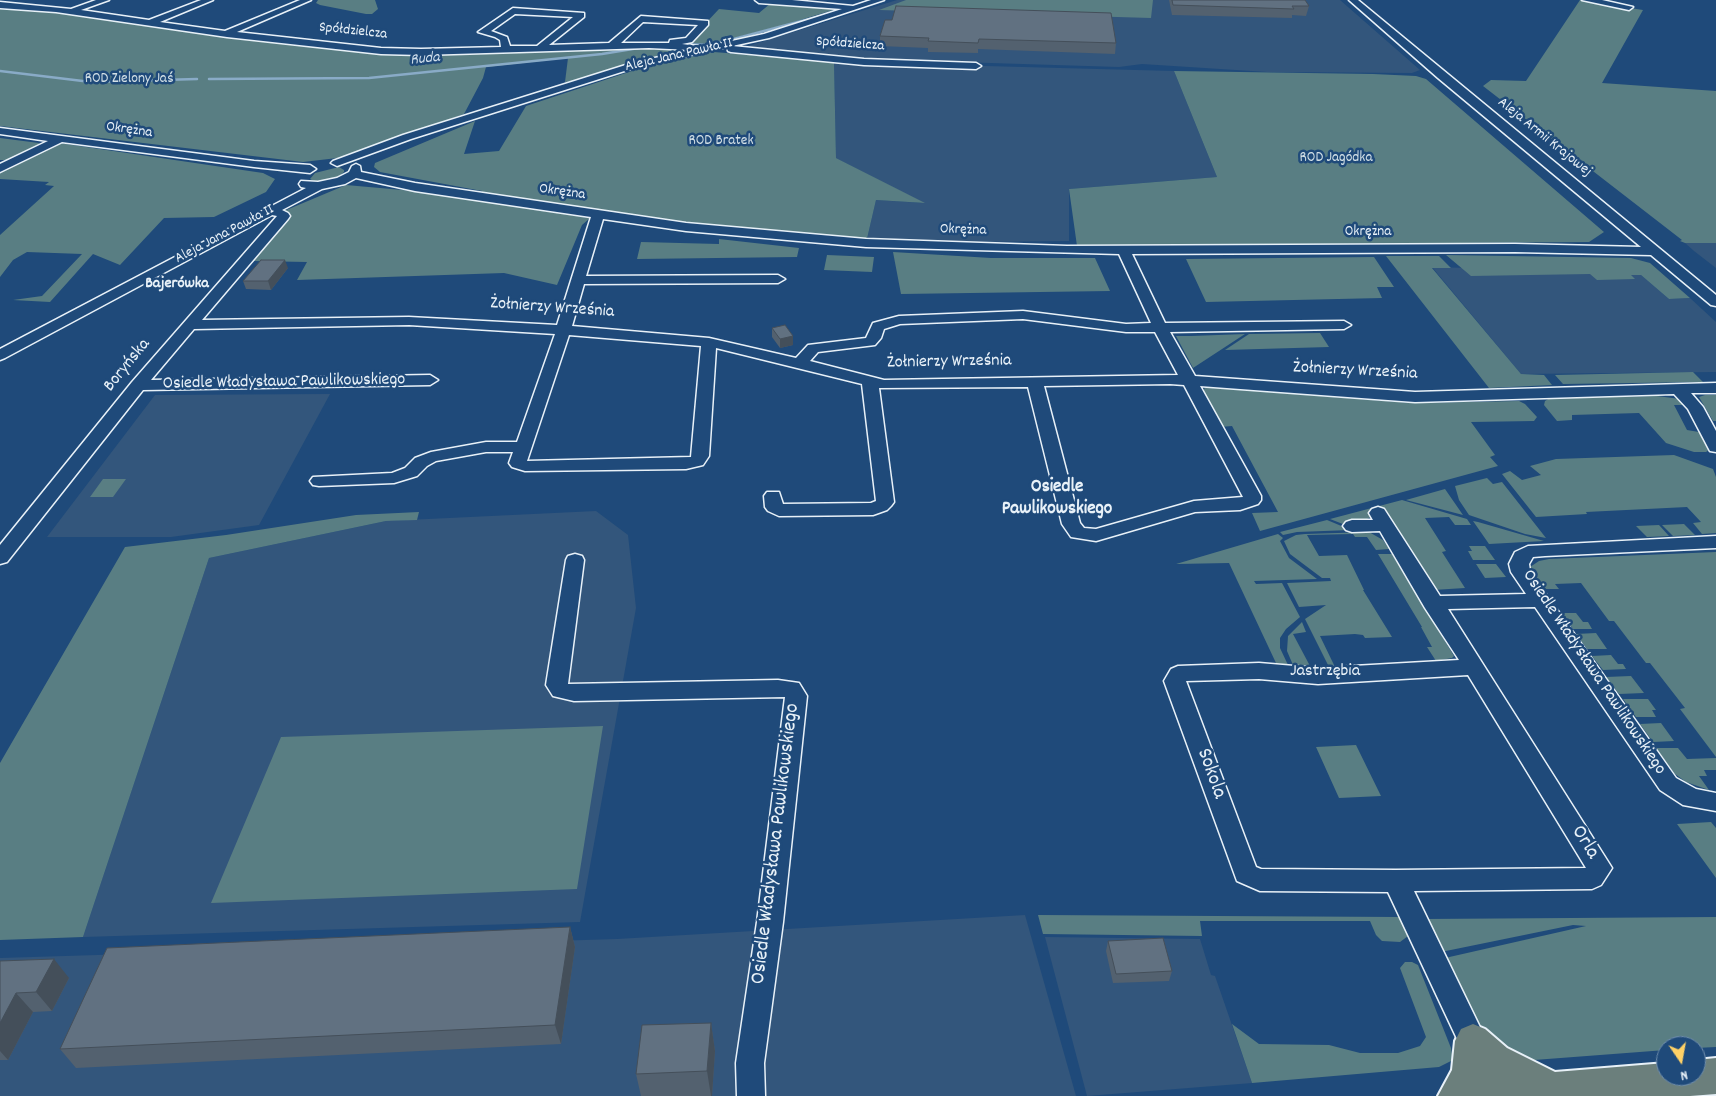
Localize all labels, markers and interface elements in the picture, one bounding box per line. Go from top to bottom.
street label: Spółdzielcza [318,19,388,45]
street label: Spółdzielcza [815,34,885,56]
street label: Aleja Jana Pawła II [624,35,734,77]
water label: Ruda [409,49,441,71]
park label: ROD Zielony Jaś [85,71,173,89]
street label: Aleja Armii Krajowej [1493,94,1595,182]
street label: Okrężna [105,119,153,143]
park label: ROD Bratek [688,133,754,151]
park label: ROD Jagódka [1299,150,1373,168]
street label: Okrężna [538,181,586,205]
street label: Aleja Jana Pawła II [172,201,278,269]
street label: Okrężna [939,221,987,241]
street label: Okrężna [1345,224,1391,242]
district label: Bajerówka [145,275,209,295]
street label: Żołnierzy Września [489,294,615,324]
street label: Boryńska [100,335,156,397]
street label: Żołnierzy Września [886,351,1012,375]
street label: Żołnierzy Września [1292,358,1418,386]
street label: Osiedle Władysława Pawlikowskiego [163,370,405,396]
district label: Osiedle Pawlikowskiego [1002,477,1112,521]
street label: Osiedle Władysława Pawlikowskiego [1516,566,1670,780]
street label: Jastrzębia [1290,662,1360,684]
street label: Osiedle Władysława Pawlikowskiego [747,702,807,986]
street label: Sokola [1189,746,1231,802]
street label: Orla [1564,822,1604,864]
north arrow [1656,1036,1706,1086]
text: N [1678,1064,1689,1085]

